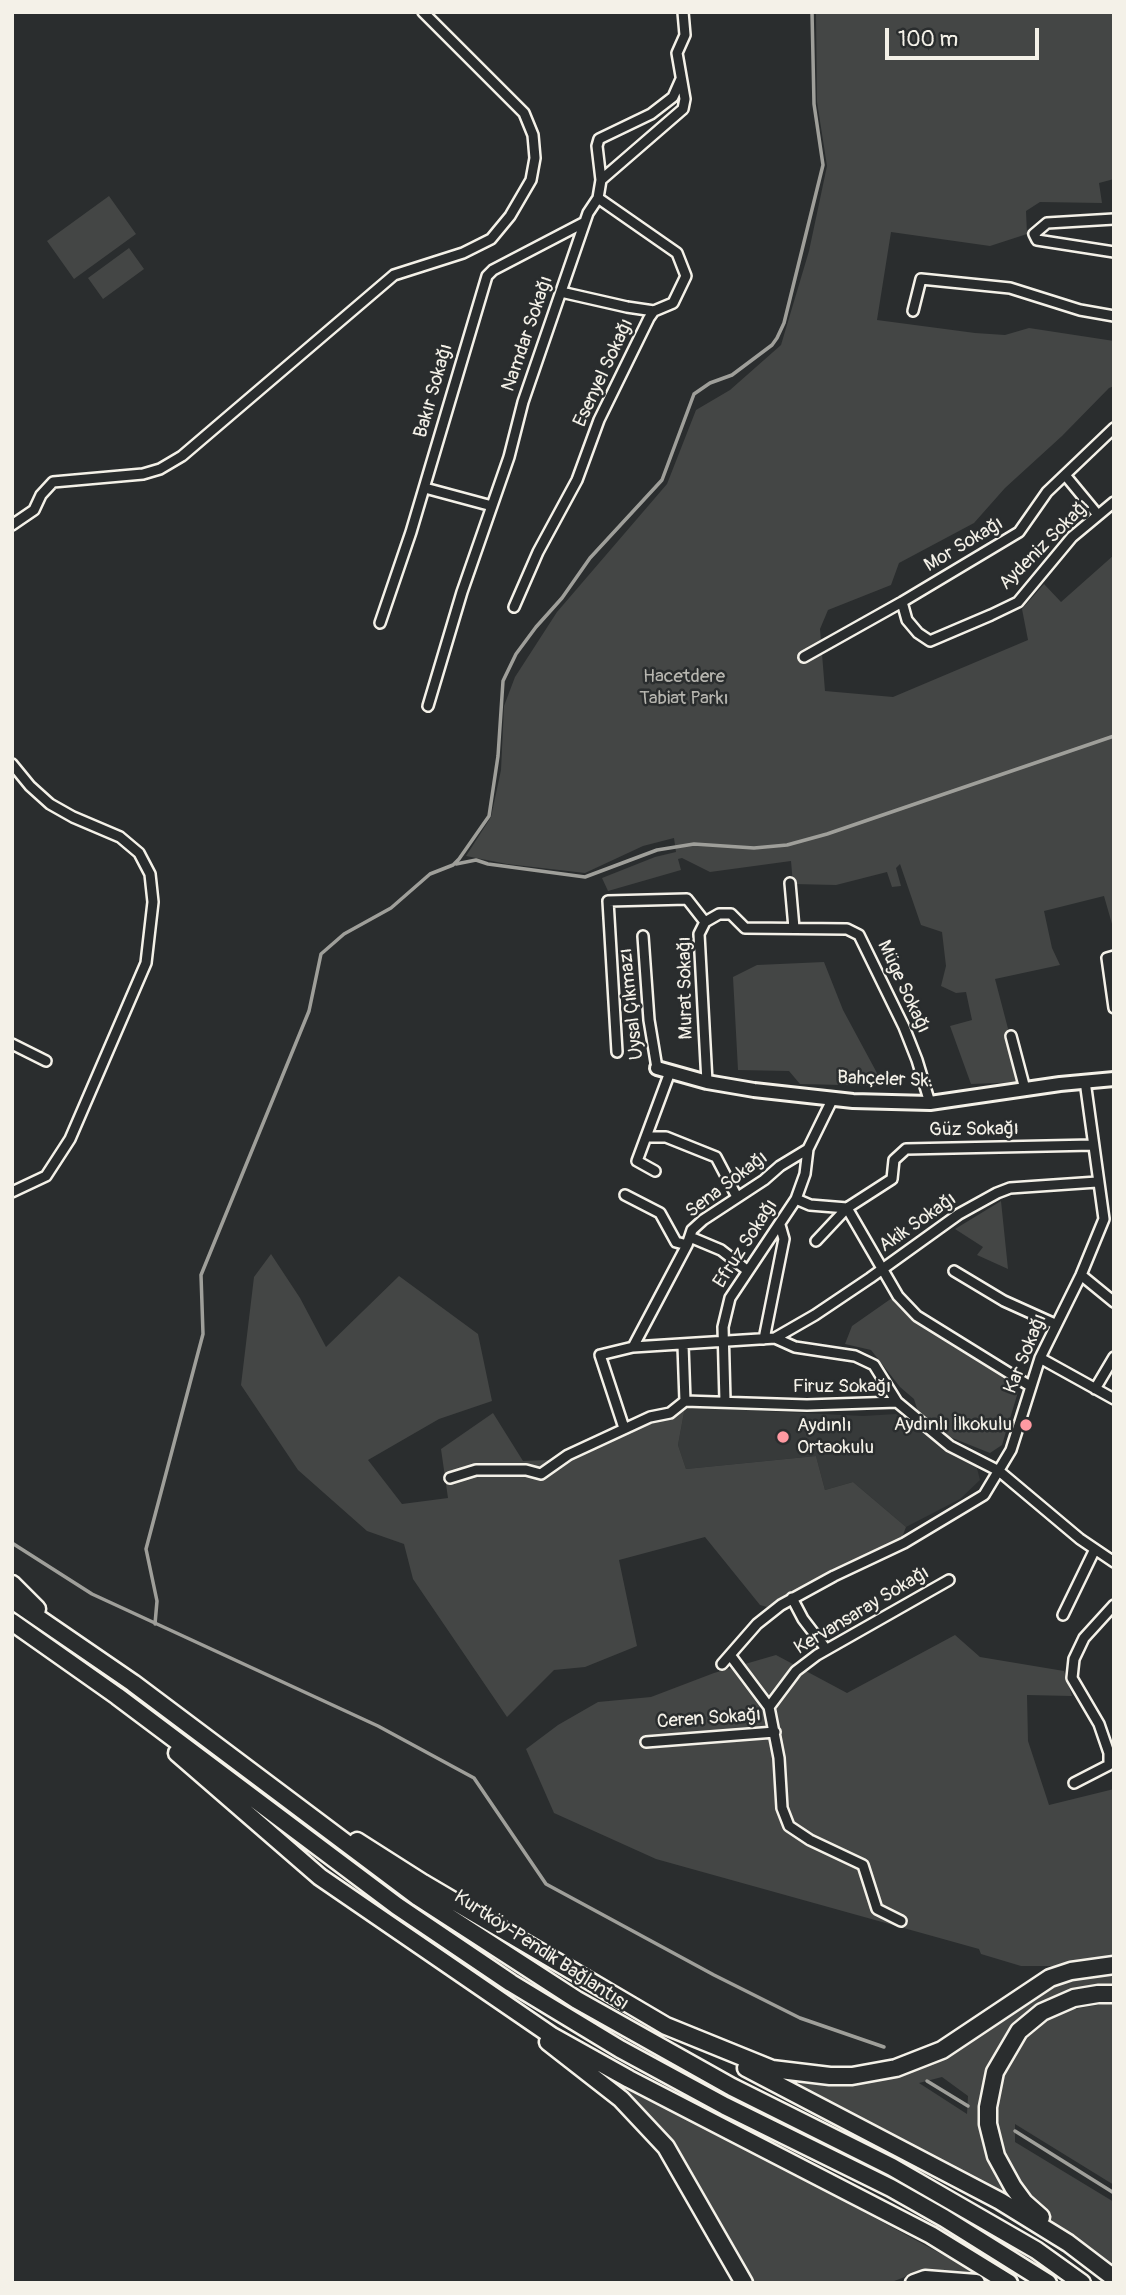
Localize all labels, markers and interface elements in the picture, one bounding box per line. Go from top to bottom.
scale bar [888,14,1042,58]
text: 100 m [898,26,958,53]
street label: Namdar Sokağı [498,273,558,395]
street label: Esenyel Sokağı [569,315,639,431]
street label: Bakır Sokağı [410,341,458,441]
street label: Aydeniz Sokağı [995,495,1095,595]
street label: Mor Sokağı [920,513,1008,577]
park label: Hacetdere Tabiat Parkı [639,666,729,710]
street label: Murat Sokağı [674,936,698,1040]
street label: Müge Sokağı [872,937,934,1037]
street label: Uysal Çıkmazı [615,947,649,1061]
street label: Bahçeler Sk. [837,1067,933,1093]
street label: Güz Sokağı [929,1118,1019,1142]
street label: Sena Sokağı [681,1147,773,1223]
street label: Akik Sokağı [875,1188,961,1258]
street label: Efruz Sokağı [709,1195,783,1293]
street label: Kar Sokağı [1000,1311,1052,1397]
street label: Firuz Sokağı [793,1376,891,1398]
place label: Aydınlı İlkokulu [894,1414,1012,1436]
place label: Aydınlı Ortaokulu [797,1415,874,1459]
marker: Aydınlı İlkokulu [1018,1417,1034,1433]
marker: Aydınlı Ortaokulu [775,1429,791,1445]
street label: Kervansaray Sokağı [791,1562,933,1660]
street label: Ceren Sokağı [656,1704,762,1734]
street label: Kurtköy-Pendik Bağlantısı [449,1886,633,2016]

